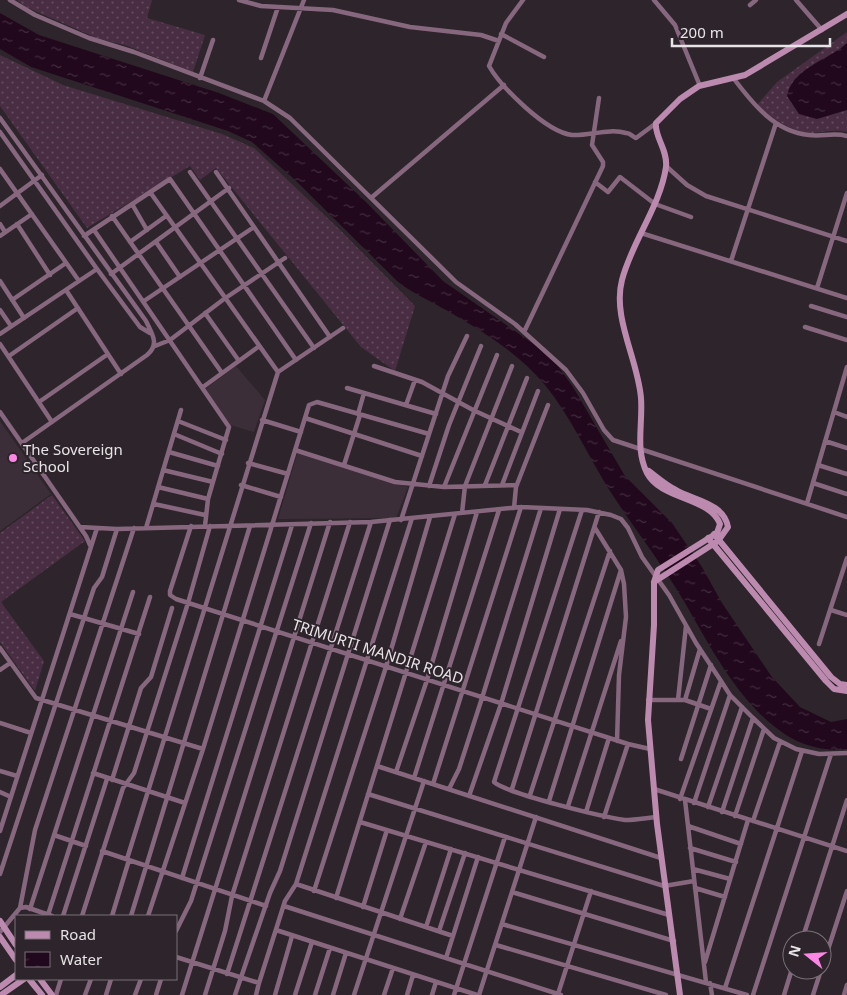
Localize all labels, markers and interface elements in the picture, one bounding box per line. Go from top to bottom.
scale bar [672,15,830,47]
text: 200 m [680,22,724,42]
place label: The Sovereign School [23,439,123,476]
marker: The Sovereign School [7,452,19,464]
street label: TRIMURTI MANDIR ROAD [290,614,466,688]
legend [15,915,178,980]
text: Road [60,924,96,944]
north arrow [782,930,832,980]
text: N [783,943,805,959]
text: Water [60,949,102,969]

